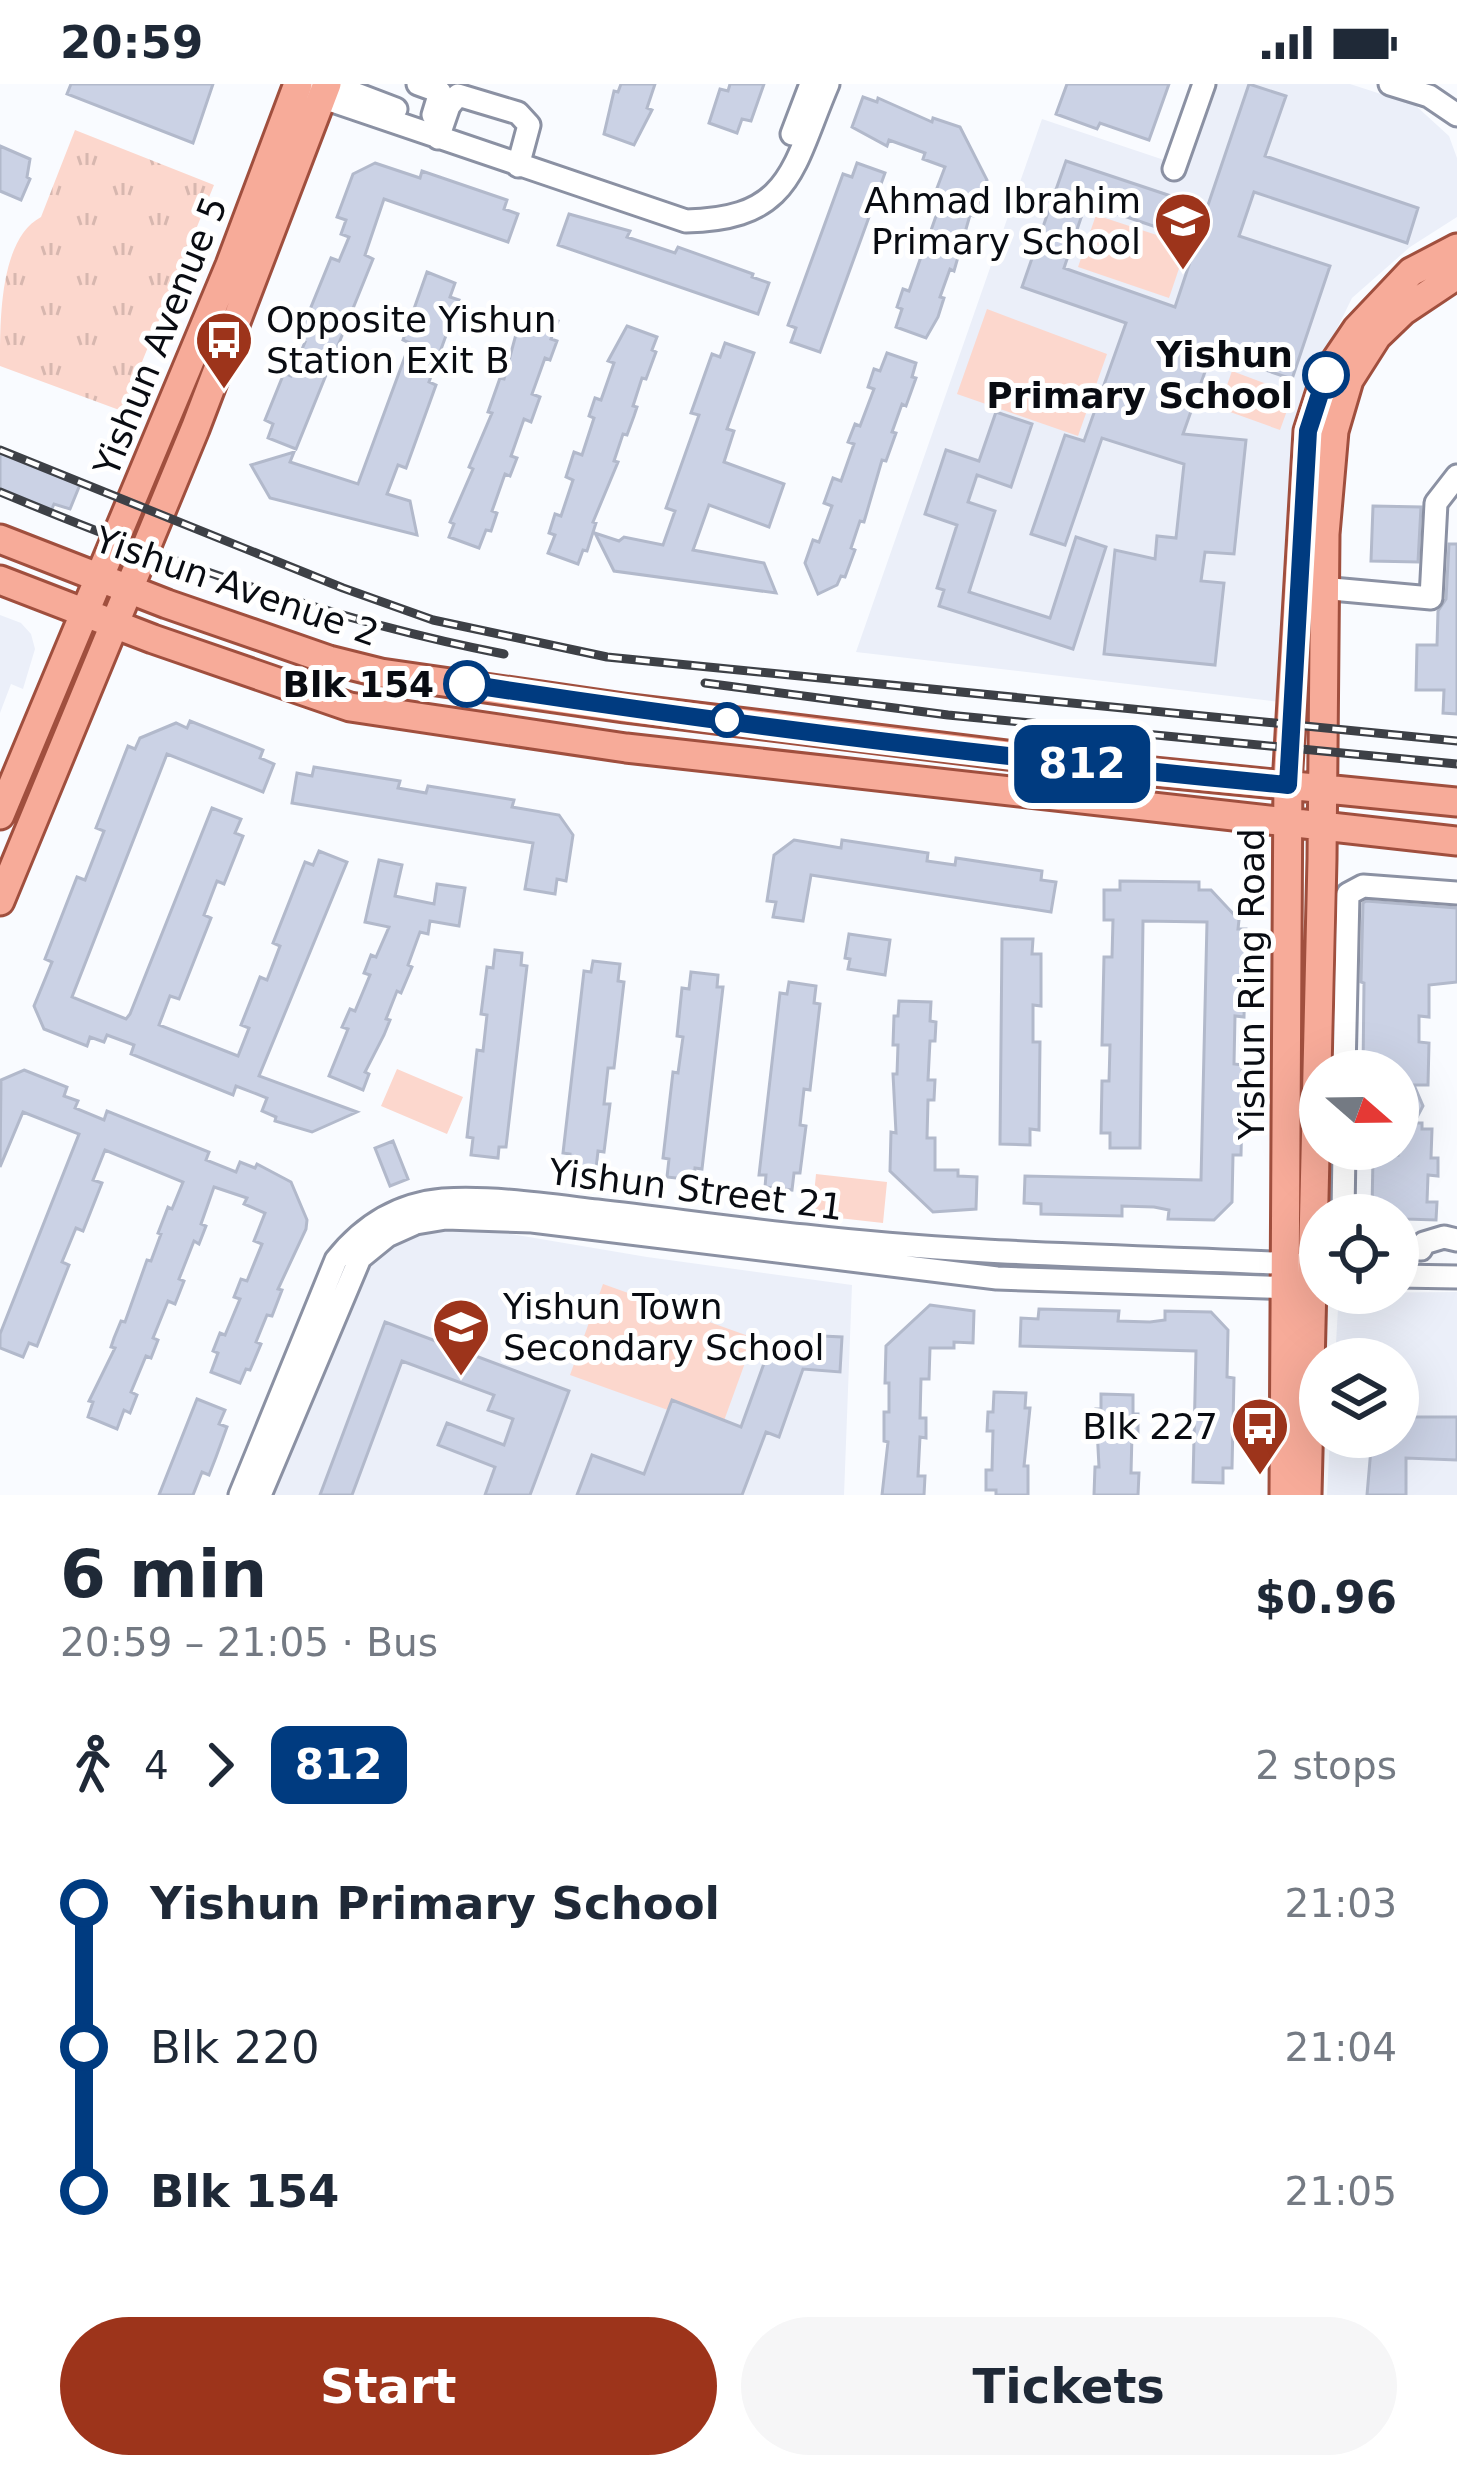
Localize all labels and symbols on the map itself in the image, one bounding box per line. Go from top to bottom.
place label: Ahmad Ibrahim Primary School [864,180,1141,262]
school or university icon: Ahmad Ibrahim Primary School [1152,190,1214,272]
street label: Yishun Avenue 5 [85,191,235,483]
place label: Opposite Yishun Station Exit B [266,299,556,381]
bus stop icon: Opposite Yishun Station Exit B [193,309,255,391]
place label: Yishun Primary School [986,334,1293,416]
marker: Yishun Primary School [1304,353,1348,397]
street label: Yishun Avenue 2 [89,518,384,654]
marker: Blk 154 [445,662,489,706]
place label: Blk 154 [283,664,434,705]
unlabelled marker [711,704,743,736]
line badge: 812 [1013,725,1151,803]
street label: Yishun Ring Road [1231,828,1272,1141]
north arrow [1299,1050,1419,1170]
street label: Yishun Street 21 [546,1151,845,1228]
place label: Yishun Town Secondary School [502,1286,825,1368]
school or university icon: Yishun Town Secondary School [430,1296,492,1378]
bus stop icon: Blk 227 [1229,1395,1291,1477]
place label: Blk 227 [1082,1406,1218,1447]

